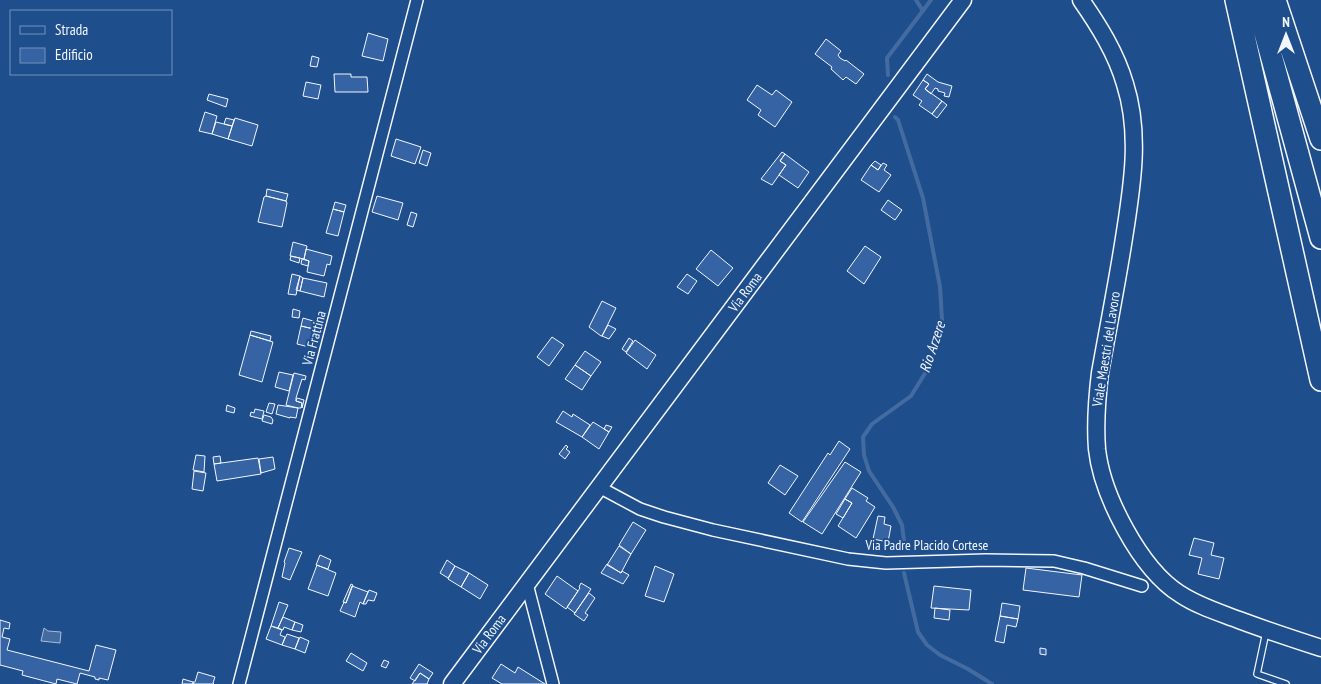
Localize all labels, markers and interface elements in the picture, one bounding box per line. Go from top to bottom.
legend [10,10,172,75]
north arrow [1261,10,1311,60]
text: N [1282,13,1290,31]
text: Strada [55,20,88,39]
text: Edificio [55,45,93,64]
street label: Via Roma [724,269,766,316]
street label: Viale Maestri del Lavoro [1088,290,1124,409]
street label: Via Frattina [298,309,330,368]
water label: Rio Arzere [915,318,949,375]
street label: Via Padre Placido Cortese [865,536,989,554]
street label: Via Roma [468,611,510,658]

